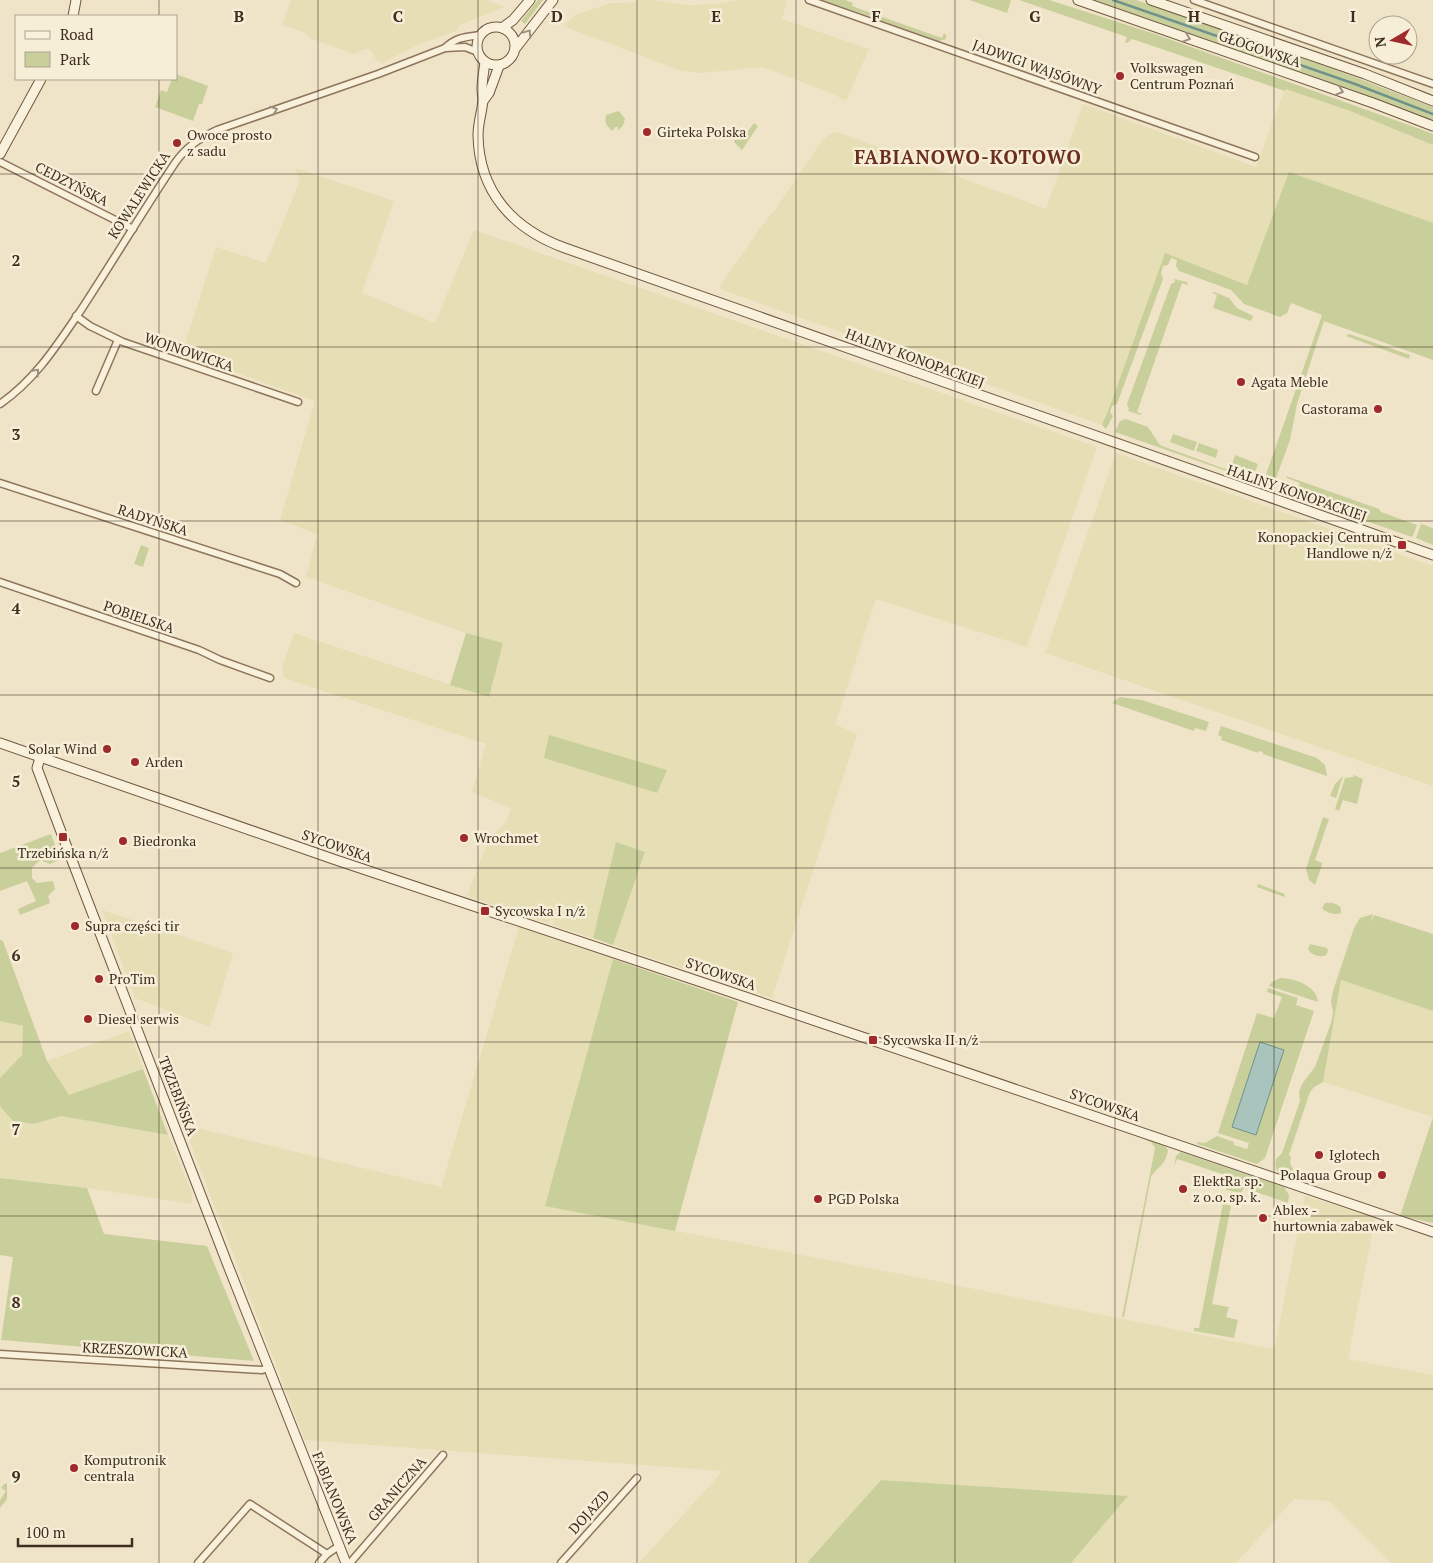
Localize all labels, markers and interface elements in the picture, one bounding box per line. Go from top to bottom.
text: B [234,5,244,27]
text: C [393,5,403,27]
text: D [551,5,563,27]
text: E [711,5,721,27]
text: F [871,5,881,27]
text: G [1029,5,1041,27]
text: H [1188,5,1200,27]
text: I [1350,5,1356,27]
legend [15,15,178,80]
north arrow [1368,15,1418,65]
text: Road [60,24,93,44]
street label: GŁOGOWSKA [1217,26,1304,72]
one-way arrow [522,29,531,38]
one-way arrow [1182,32,1190,42]
street label: JADWIGI WAJSÓWNY [970,34,1105,99]
text: N [1369,35,1390,49]
text: Park [60,49,90,69]
place label: Volkswagen Centrum Poznań [1130,58,1235,93]
marker: Volkswagen Centrum Poznań [1114,70,1126,82]
one-way arrow [1335,85,1344,95]
one-way arrow [269,106,278,116]
place label: Girteka Polska [657,122,746,141]
place label: Owoce prosto z sadu [187,125,272,160]
marker: Girteka Polska [641,126,653,138]
marker: Owoce prosto z sadu [171,137,183,149]
district label: FABIANOWO-KOTOWO [854,144,1082,169]
street label: KOWALEWICKA [103,147,174,242]
street label: CEDZYŃSKA [32,157,113,210]
text: 2 [11,249,21,271]
street label: HALINY KONOPACKIEJ [843,324,988,392]
street label: WOJNOWICKA [142,327,237,376]
one-way arrow [31,369,40,378]
place label: Agata Meble [1251,372,1328,391]
marker: Agata Meble [1235,376,1247,388]
place label: Castorama [1301,399,1368,418]
marker: Castorama [1372,403,1384,415]
text: 3 [11,423,21,445]
street label: HALINY KONOPACKIEJ [1225,460,1370,525]
street label: RADYŃSKA [116,499,191,540]
place label: Konopackiej Centrum Handlowe n/ż [1258,527,1392,562]
marker: Konopackiej Centrum Handlowe n/ż [1396,539,1408,551]
street label: POBIELSKA [101,596,177,638]
text: 4 [11,597,21,619]
place label: Solar Wind [28,739,97,758]
marker: Solar Wind [101,743,113,755]
place label: Arden [145,752,184,771]
marker: Arden [129,756,141,768]
text: 5 [11,770,21,792]
street label: SYCOWSKA [299,825,375,867]
place label: Wrochmet [474,828,539,847]
marker: Trzebińska n/ż [57,831,69,843]
place label: Biedronka [133,831,196,850]
marker: Wrochmet [458,832,470,844]
marker: Biedronka [117,835,129,847]
place label: Trzebińska n/ż [17,843,109,862]
place label: Sycowska I n/ż [495,901,586,920]
marker: Sycowska I n/ż [479,905,491,917]
place label: Supra części tir [85,916,180,935]
marker: Supra części tir [69,920,81,932]
text: 6 [11,944,21,966]
street label: SYCOWSKA [683,953,759,995]
place label: ProTim [109,969,155,988]
marker: ProTim [93,973,105,985]
place label: Diesel serwis [98,1009,179,1028]
marker: Diesel serwis [82,1013,94,1025]
place label: Sycowska II n/ż [883,1030,979,1049]
marker: Sycowska II n/ż [867,1034,879,1046]
street label: TRZEBIŃSKA [155,1053,203,1139]
street label: SYCOWSKA [1067,1084,1143,1126]
text: 7 [11,1118,21,1140]
place label: Iglotech [1329,1145,1380,1164]
marker: Iglotech [1313,1149,1325,1161]
place label: Polaqua Group [1280,1165,1372,1184]
marker: Polaqua Group [1376,1169,1388,1181]
place label: ElektRa sp. z o.o. sp. k. [1193,1171,1262,1206]
marker: ElektRa sp. z o.o. sp. k. [1177,1183,1189,1195]
place label: PGD Polska [828,1189,899,1208]
marker: PGD Polska [812,1193,824,1205]
place label: Ablex - hurtownia zabawek [1273,1200,1394,1235]
marker: Ablex - hurtownia zabawek [1257,1212,1269,1224]
text: 8 [11,1291,21,1313]
street label: KRZESZOWICKA [82,1337,189,1362]
street label: FABIANOWSKA [308,1449,363,1547]
place label: Komputronik centrala [84,1450,167,1485]
street label: GRANICZNA [363,1452,430,1525]
marker: Komputronik centrala [68,1462,80,1474]
text: 9 [11,1465,21,1487]
street label: DOJAZD [564,1486,613,1538]
scale bar [18,1516,131,1548]
text: 100 m [25,1522,66,1542]

